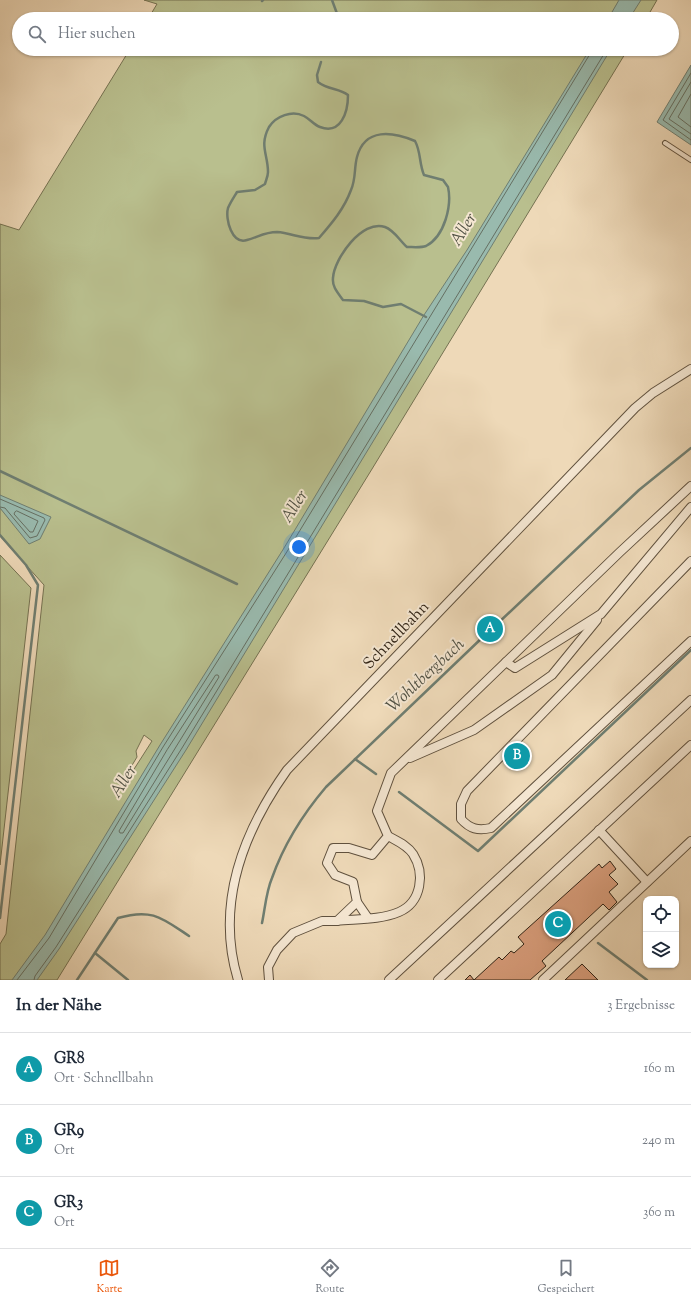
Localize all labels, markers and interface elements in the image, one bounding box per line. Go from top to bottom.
search box [12,12,679,56]
icon: search [26,23,48,45]
text: Hier suchen [58,24,136,45]
water label: Aller [445,209,483,251]
water label: Aller [276,486,314,528]
your location [289,537,309,557]
street label: Schnellbahn [359,596,436,675]
pin: A [477,614,503,644]
water label: Wohltbergbach [382,633,471,719]
pin: B [504,741,530,771]
water label: Aller [105,761,143,803]
map controls [643,896,679,968]
button: locate [643,896,679,932]
pin: C [545,909,571,939]
button: layers [643,932,679,968]
text: In der Nähe [16,994,102,1018]
text: 3 Ergebnisse [607,997,675,1015]
text: GR8 [54,1049,85,1070]
text: A [24,1060,34,1078]
text: 160 m [644,1060,675,1078]
text: Ort · Schnellbahn [54,1070,154,1088]
text: GR9 [54,1121,84,1142]
text: B [25,1132,33,1150]
text: 240 m [642,1132,675,1150]
text: Ort [54,1142,74,1160]
text: GR3 [54,1193,83,1214]
text: C [24,1204,34,1222]
text: 360 m [643,1204,675,1222]
text: Ort [54,1214,74,1232]
tab: Karte [97,1257,122,1297]
tab: Route [316,1257,344,1297]
tab: Gespeichert [537,1257,594,1297]

